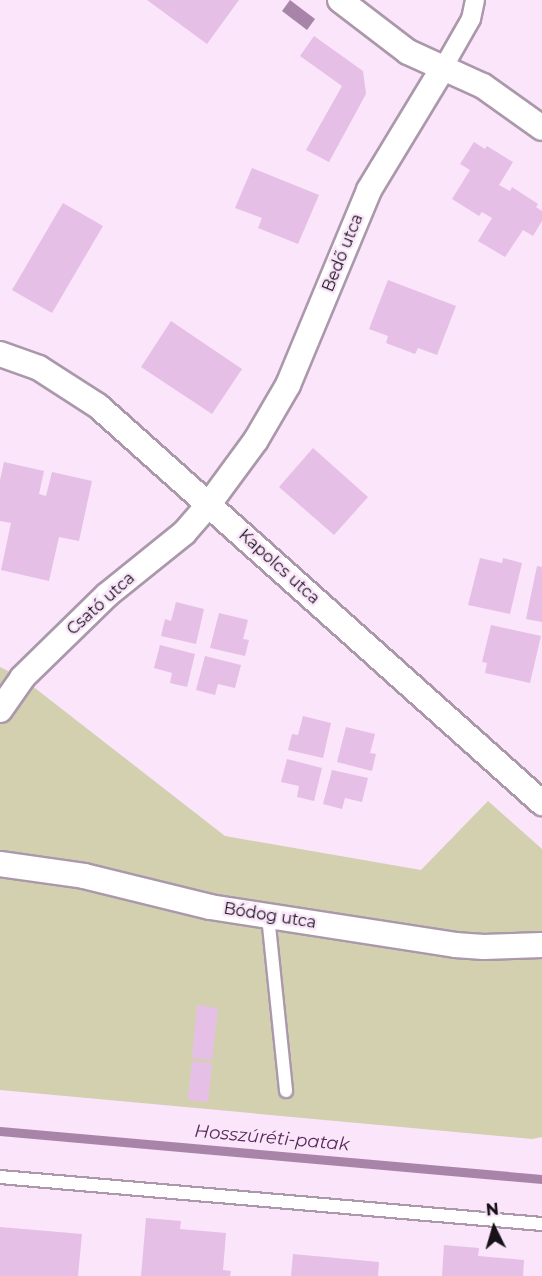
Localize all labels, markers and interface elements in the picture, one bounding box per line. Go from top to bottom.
street label: Bedő utca [319,211,367,295]
street label: Kapolcs utca [235,526,323,608]
street label: Csató utca [63,569,139,639]
street label: Bódog utca [222,899,318,933]
water label: Hosszúréti-patak [194,1120,350,1156]
north arrow [464,1198,524,1258]
text: N [485,1200,500,1220]

